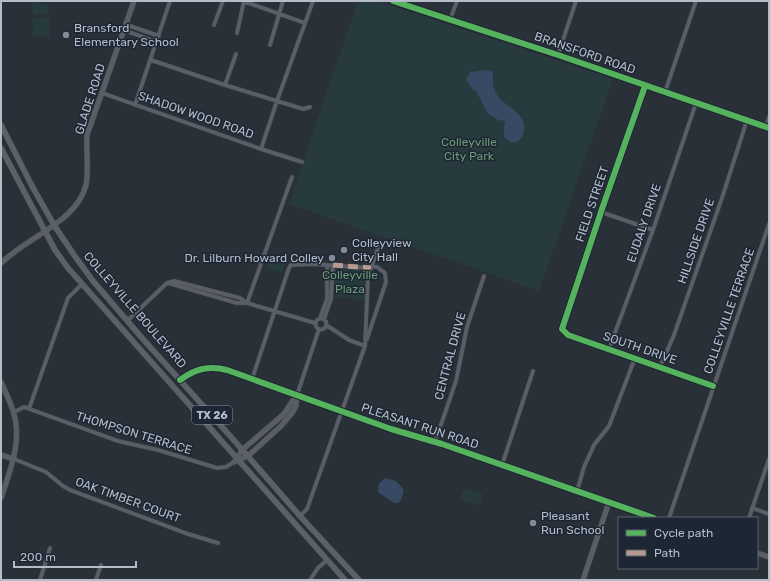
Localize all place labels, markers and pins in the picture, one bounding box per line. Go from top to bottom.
place label: Bransford Elementary School [74,21,179,49]
marker: Bransford Elementary School [61,30,71,40]
place label: Colleyview City Hall [352,236,412,264]
marker: Colleyview City Hall [339,245,349,255]
place label: Dr. Lilburn Howard Colley [184,251,324,265]
marker: Dr. Lilburn Howard Colley [327,253,337,263]
place label: Pleasant Run School [541,509,604,537]
marker: Pleasant Run School [528,518,538,528]

